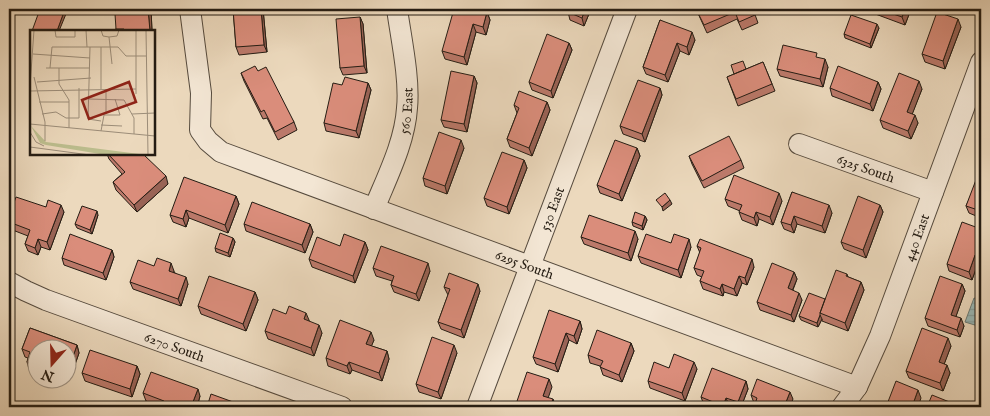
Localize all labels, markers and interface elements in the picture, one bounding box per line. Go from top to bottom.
inset map [30,30,155,155]
street label: 560 East [395,87,418,136]
street label: 6325 South [834,150,897,188]
street label: 530 East [536,184,569,234]
street label: 440 East [900,211,934,264]
street label: 6295 South [493,246,556,284]
street label: 6270 South [142,328,208,367]
north arrow [28,338,78,388]
text: N [39,365,58,386]

